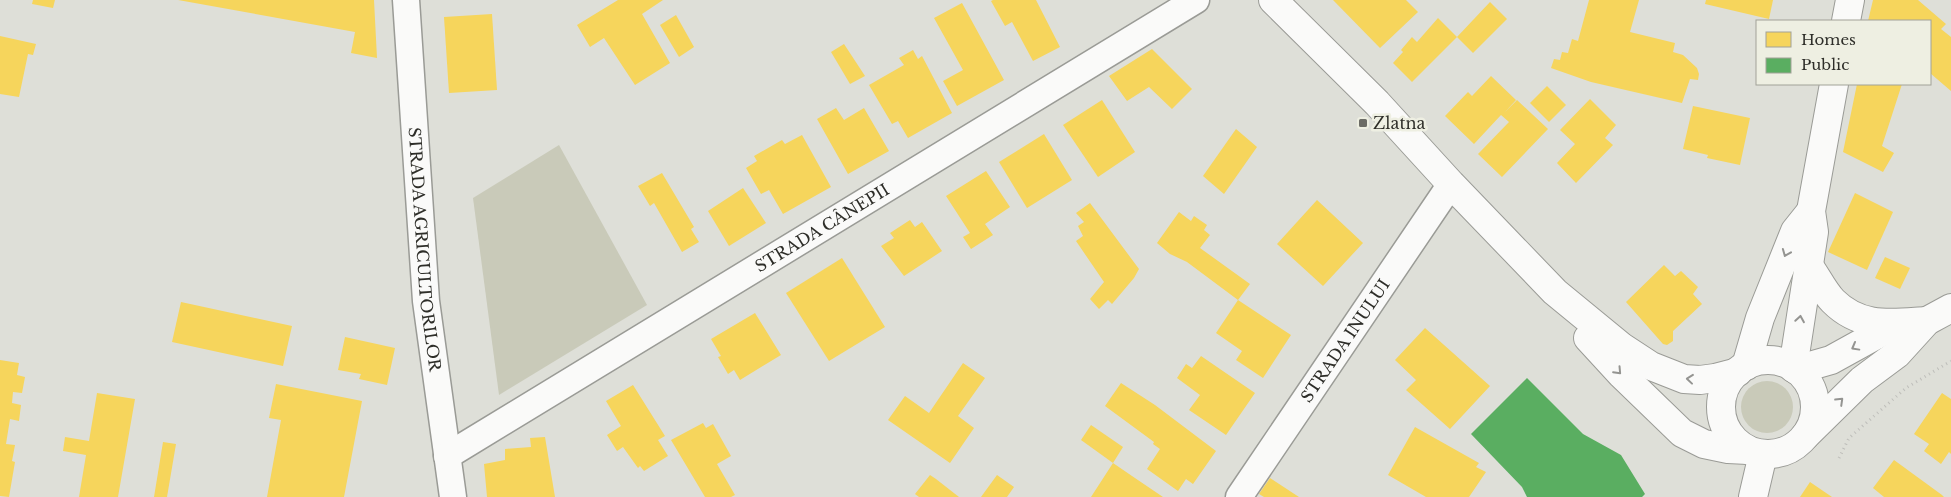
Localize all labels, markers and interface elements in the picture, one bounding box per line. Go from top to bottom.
legend [1756,20,1931,85]
text: Homes [1801,30,1856,49]
text: Public [1801,55,1849,74]
place label: Zlatna [1373,113,1425,133]
marker: Zlatna [1357,117,1369,129]
street label: STRADA AGRICULTORILOR [404,127,446,374]
street label: STRADA CÂNEPII [751,179,893,276]
one-way arrow [1782,248,1793,257]
street label: STRADA INULUI [1296,275,1394,406]
one-way arrow [1795,315,1805,324]
one-way arrow [1852,340,1861,350]
one-way arrow [1612,365,1621,374]
one-way arrow [1686,374,1694,385]
one-way arrow [1835,398,1844,407]

